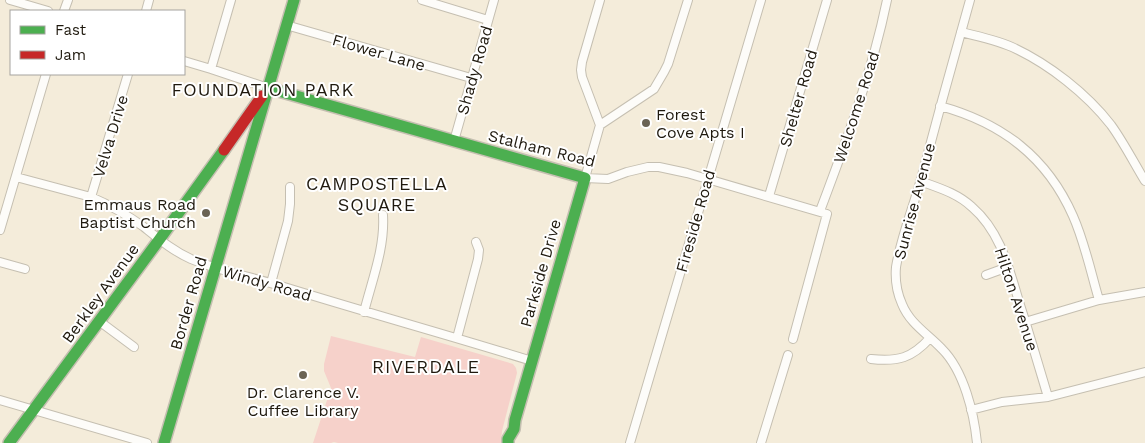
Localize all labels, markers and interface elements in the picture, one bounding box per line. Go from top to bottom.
legend [10,10,185,75]
text: Fast [55,21,87,39]
street label: Shady Road [453,23,496,117]
street label: Flower Lane [330,30,427,75]
text: Jam [55,46,86,64]
street label: Shelter Road [775,47,821,149]
street label: Welcome Road [829,49,884,165]
district label: FOUNDATION PARK [172,79,354,100]
street label: Velva Drive [89,92,132,180]
place label: Forest Cove Apts I [656,105,745,142]
marker: Forest Cove Apts I [640,117,652,129]
street label: Stalham Road [486,126,597,171]
street label: Sunrise Avenue [890,141,939,261]
street label: Fireside Road [672,168,719,275]
district label: CAMPOSTELLA SQUARE [306,173,448,215]
place label: Emmaus Road Baptist Church [79,195,196,232]
marker: Emmaus Road Baptist Church [200,207,212,219]
street label: Parkside Drive [516,217,565,329]
street label: Berkley Avenue [58,240,143,347]
street label: Hilton Avenue [991,245,1042,354]
street label: Border Road [166,254,211,352]
street label: Windy Road [220,262,314,305]
district label: RIVERDALE [372,356,480,377]
marker: Dr. Clarence V. Cuffee Library [297,369,309,381]
place label: Dr. Clarence V. Cuffee Library [247,383,359,420]

